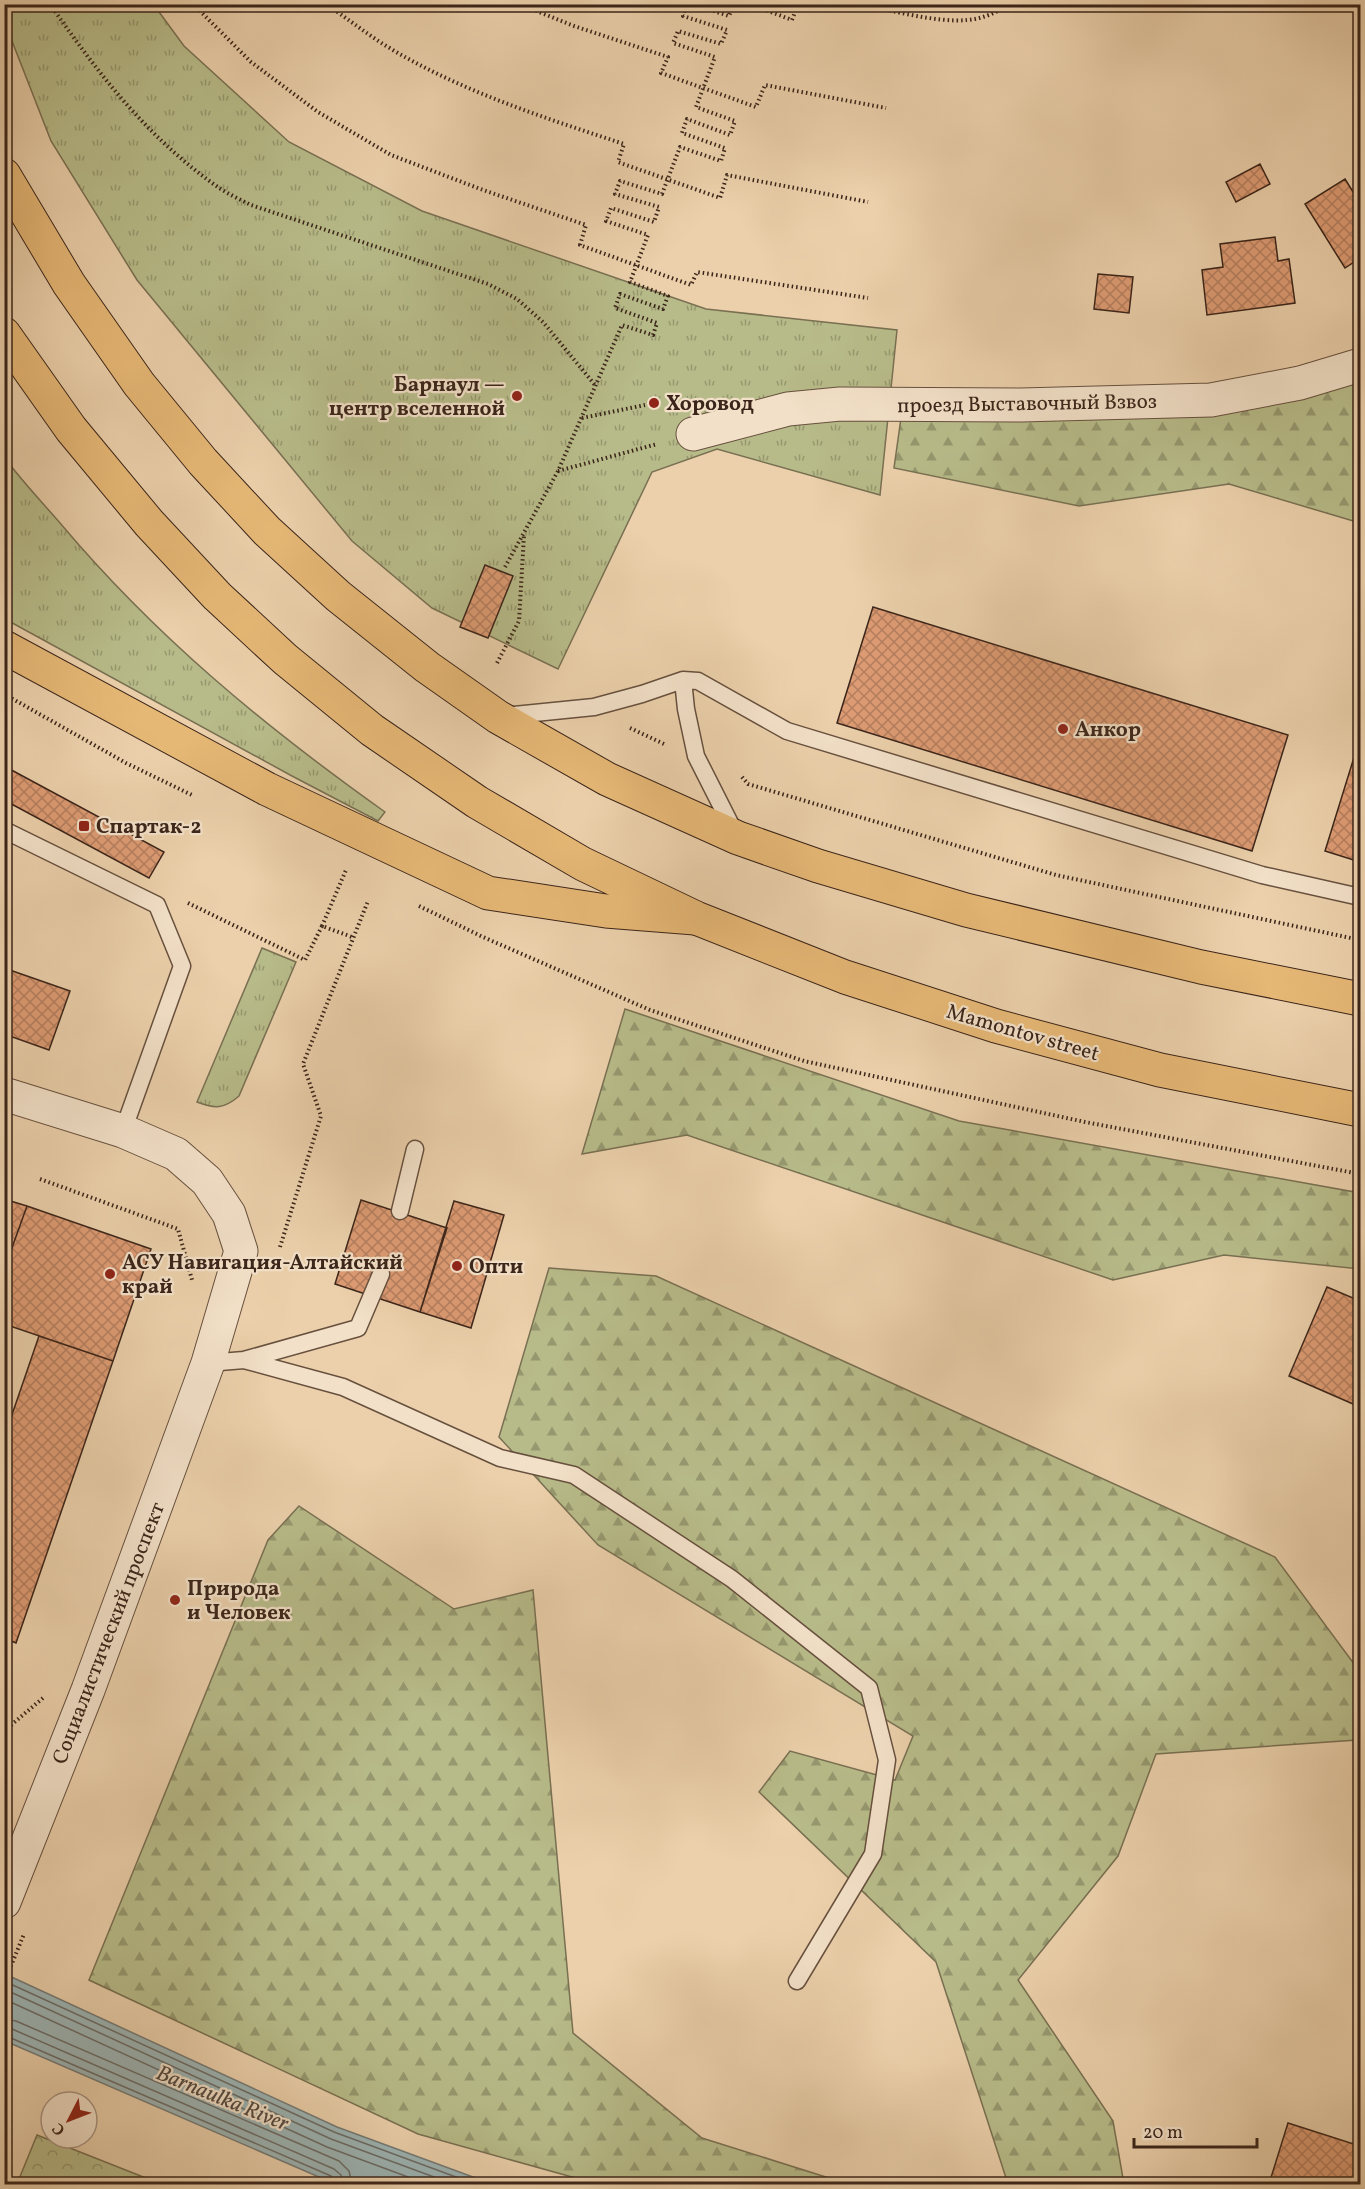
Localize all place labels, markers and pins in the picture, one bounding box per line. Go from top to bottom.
place label: Барнаул — центр вселенной [329,371,505,424]
marker: Барнаул — центр вселенной [510,389,524,403]
place label: Хоровод [666,390,754,419]
marker: Хоровод [647,396,661,410]
place label: Анкор [1075,716,1141,745]
marker: Анкор [1056,722,1070,736]
place label: Спартак-2 [96,813,201,842]
marker: Спартак-2 [77,819,91,833]
place label: АСУ Навигация-Алтайский край [122,1249,403,1302]
place label: Опти [469,1253,523,1282]
marker: Опти [450,1259,464,1273]
marker: АСУ Навигация-Алтайский край [103,1267,117,1281]
place label: Природа и Человек [187,1575,291,1628]
marker: Природа и Человек [168,1593,182,1607]

